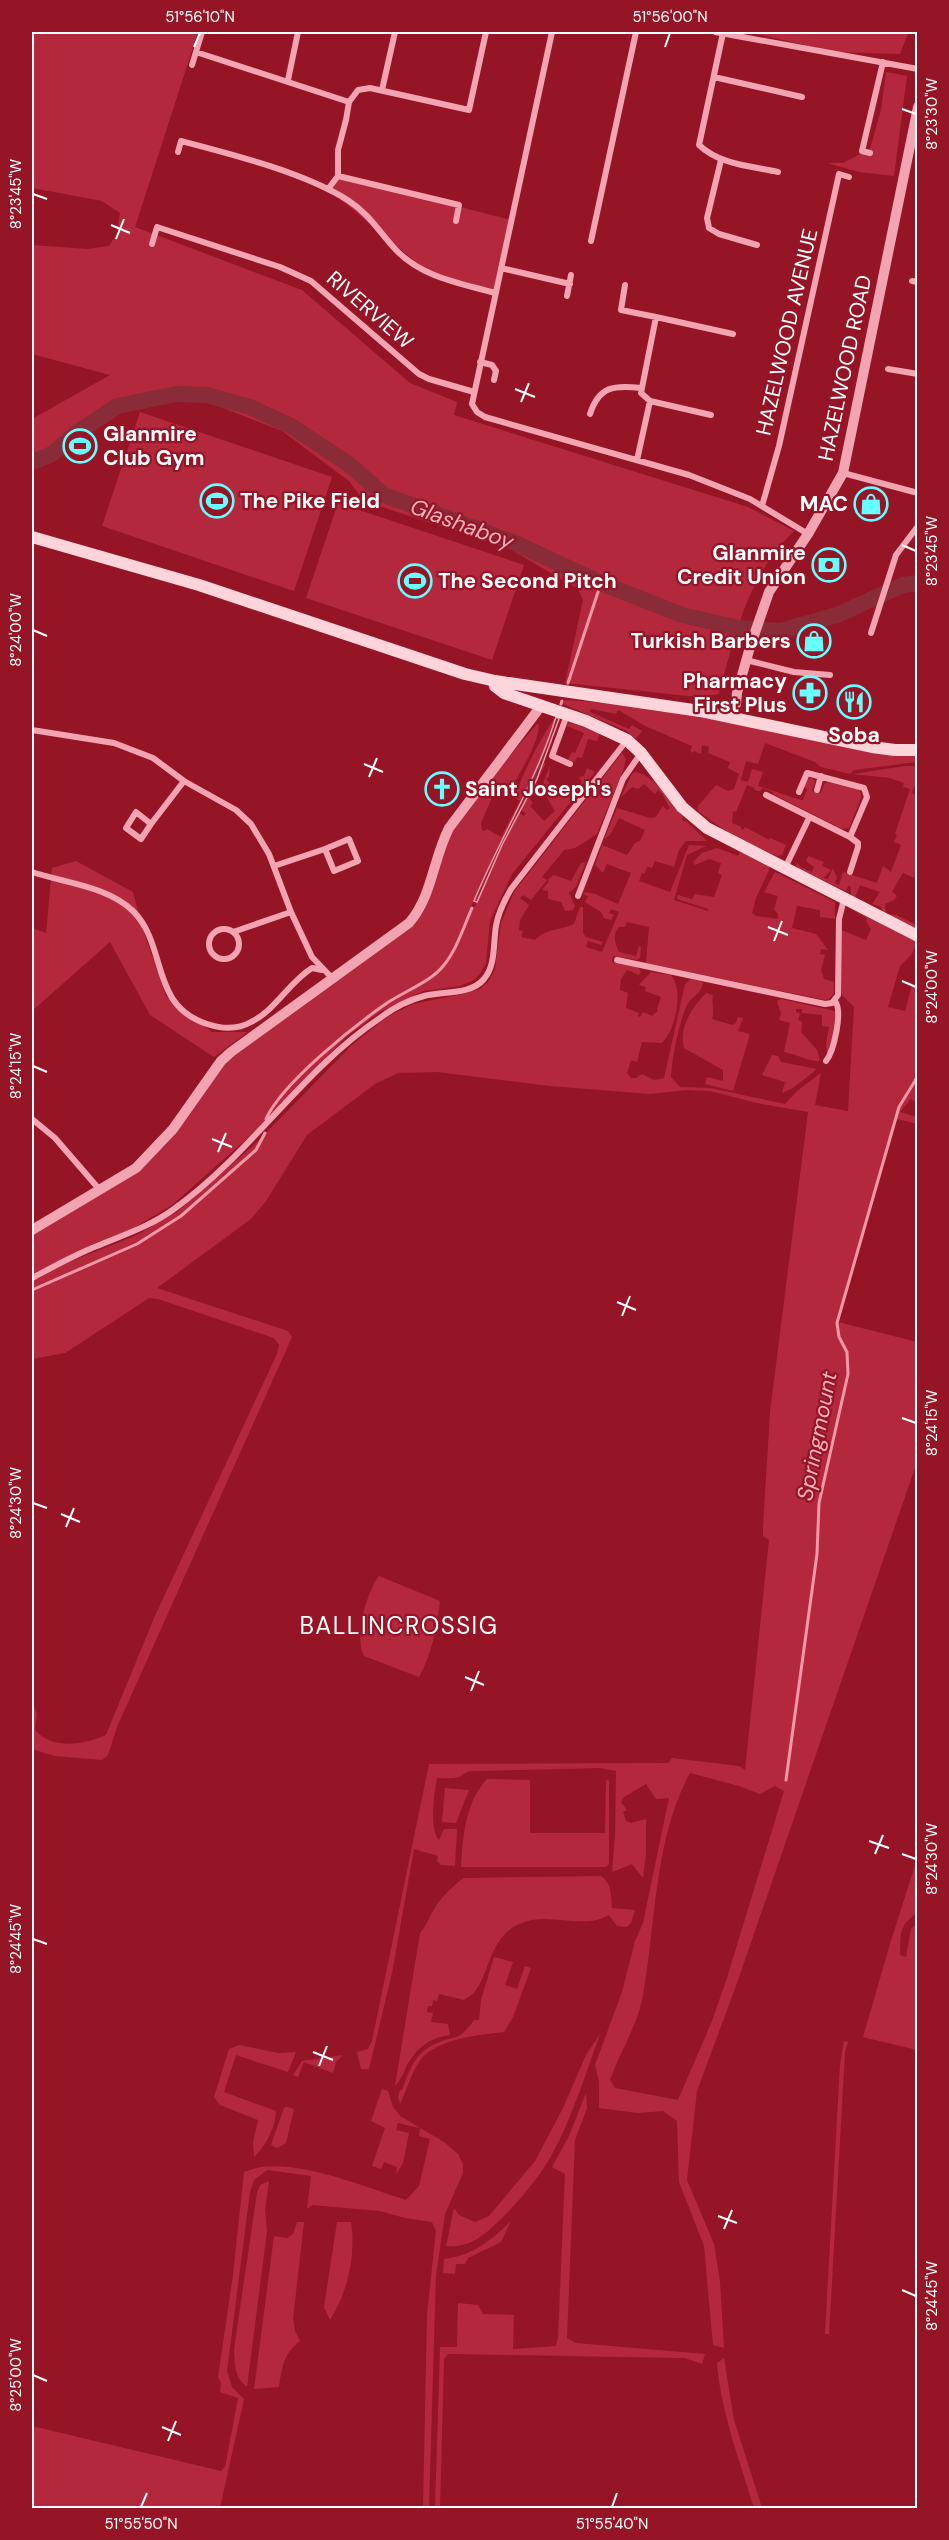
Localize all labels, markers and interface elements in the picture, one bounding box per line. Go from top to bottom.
text: 51°56'10"N [165,7,235,27]
text: 51°56'00"N [632,7,708,27]
text: 8°23'30"W [922,77,942,150]
text: 8°23'45"W [6,158,26,229]
street label: HAZELWOOD AVENUE [750,226,824,438]
street label: RIVERVIEW [321,265,419,355]
street label: HAZELWOOD ROAD [812,272,878,464]
place label: Glanmire Club Gym [103,420,205,472]
sports icon: Glanmire Club Gym [62,428,98,464]
sports icon: The Pike Field [199,483,235,519]
shop icon: MAC [853,486,889,522]
place label: The Pike Field [240,487,380,515]
place label: MAC [800,490,848,518]
water label: Glashaboy [406,492,518,556]
text: 8°23'45"W [922,515,942,586]
place label: Glanmire Credit Union [677,539,806,591]
bank icon: Glanmire Credit Union [811,547,847,583]
sports icon: The Second Pitch [397,563,433,599]
place label: The Second Pitch [438,567,617,595]
text: 8°24'00"W [6,593,26,667]
shop icon: Turkish Barbers [796,623,832,659]
place label: Turkish Barbers [631,627,791,655]
place label: Pharmacy First Plus [683,667,787,719]
pharmacy icon: Pharmacy First Plus [792,675,828,711]
restaurant icon: Soba [836,684,872,720]
place label: Soba [828,721,880,749]
church icon: Saint Joseph's [424,771,460,807]
place label: Saint Joseph's [465,775,612,803]
text: 8°24'00"W [922,950,942,1024]
text: 8°24'15"W [6,1032,26,1099]
water label: Springmount [790,1368,844,1503]
text: 8°24'15"W [922,1389,942,1456]
text: 8°24'30"W [6,1466,26,1539]
district label: BALLINCROSSIG [300,1610,498,1641]
text: 8°24'30"W [922,1822,942,1895]
text: 8°24'45"W [6,1903,26,1974]
text: 8°24'45"W [922,2260,942,2331]
text: 8°25'00"W [6,2338,26,2412]
text: 51°55'50"N [104,2514,178,2534]
text: 51°55'40"N [576,2514,648,2534]

